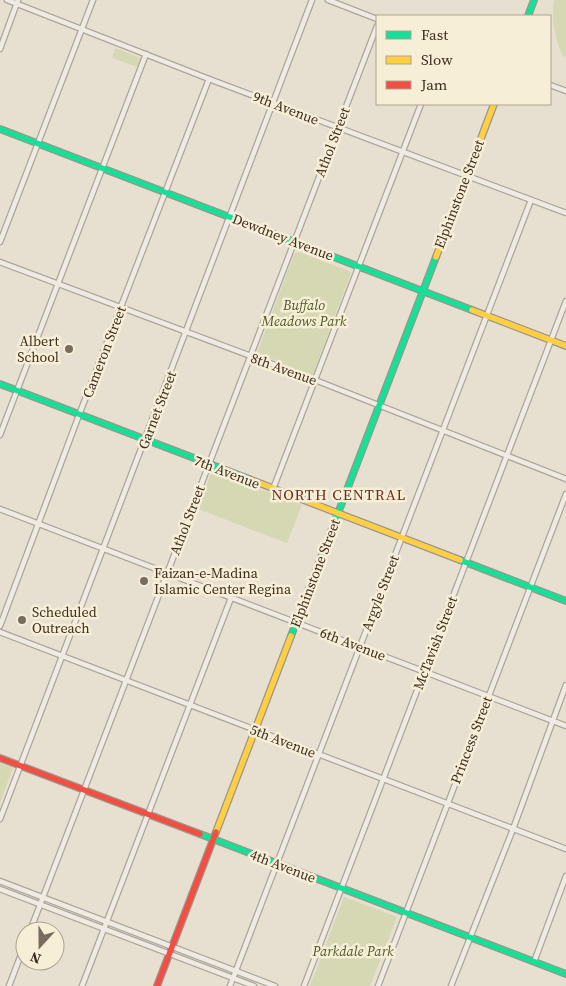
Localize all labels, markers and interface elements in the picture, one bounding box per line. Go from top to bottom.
legend [376,15,551,105]
text: Fast [421,24,448,45]
text: Slow [421,49,453,70]
text: Jam [420,74,448,95]
street label: 9th Avenue [250,86,322,130]
street label: Athol Street [310,104,355,180]
street label: Elphinstone Street [429,136,489,251]
street label: Dewdney Avenue [229,208,337,266]
park label: Buffalo Meadows Park [261,295,347,331]
street label: Cameron Street [77,303,131,401]
place label: Albert School [17,331,59,367]
marker: Albert School [63,343,75,355]
street label: 8th Avenue [248,348,320,390]
street label: Garnet Street [133,368,181,452]
street label: 7th Avenue [191,450,263,494]
street label: Athol Street [165,482,210,558]
district label: NORTH CENTRAL [272,484,406,505]
street label: Elphinstone Street [285,515,345,630]
street label: Argyle Street [356,552,404,634]
place label: Faizan-e-Madina Islamic Center Regina [154,563,292,599]
marker: Faizan-e-Madina Islamic Center Regina [138,575,150,587]
street label: McTavish Street [408,593,462,693]
place label: Scheduled Outreach [32,602,97,638]
marker: Scheduled Outreach [16,614,28,626]
street label: 6th Avenue [317,622,389,666]
street label: Princess Street [445,693,497,787]
street label: 5th Avenue [247,719,319,763]
street label: 4th Avenue [247,844,319,888]
north arrow [15,921,65,971]
park label: Parkdale Park [311,941,394,961]
text: N [27,947,44,969]

